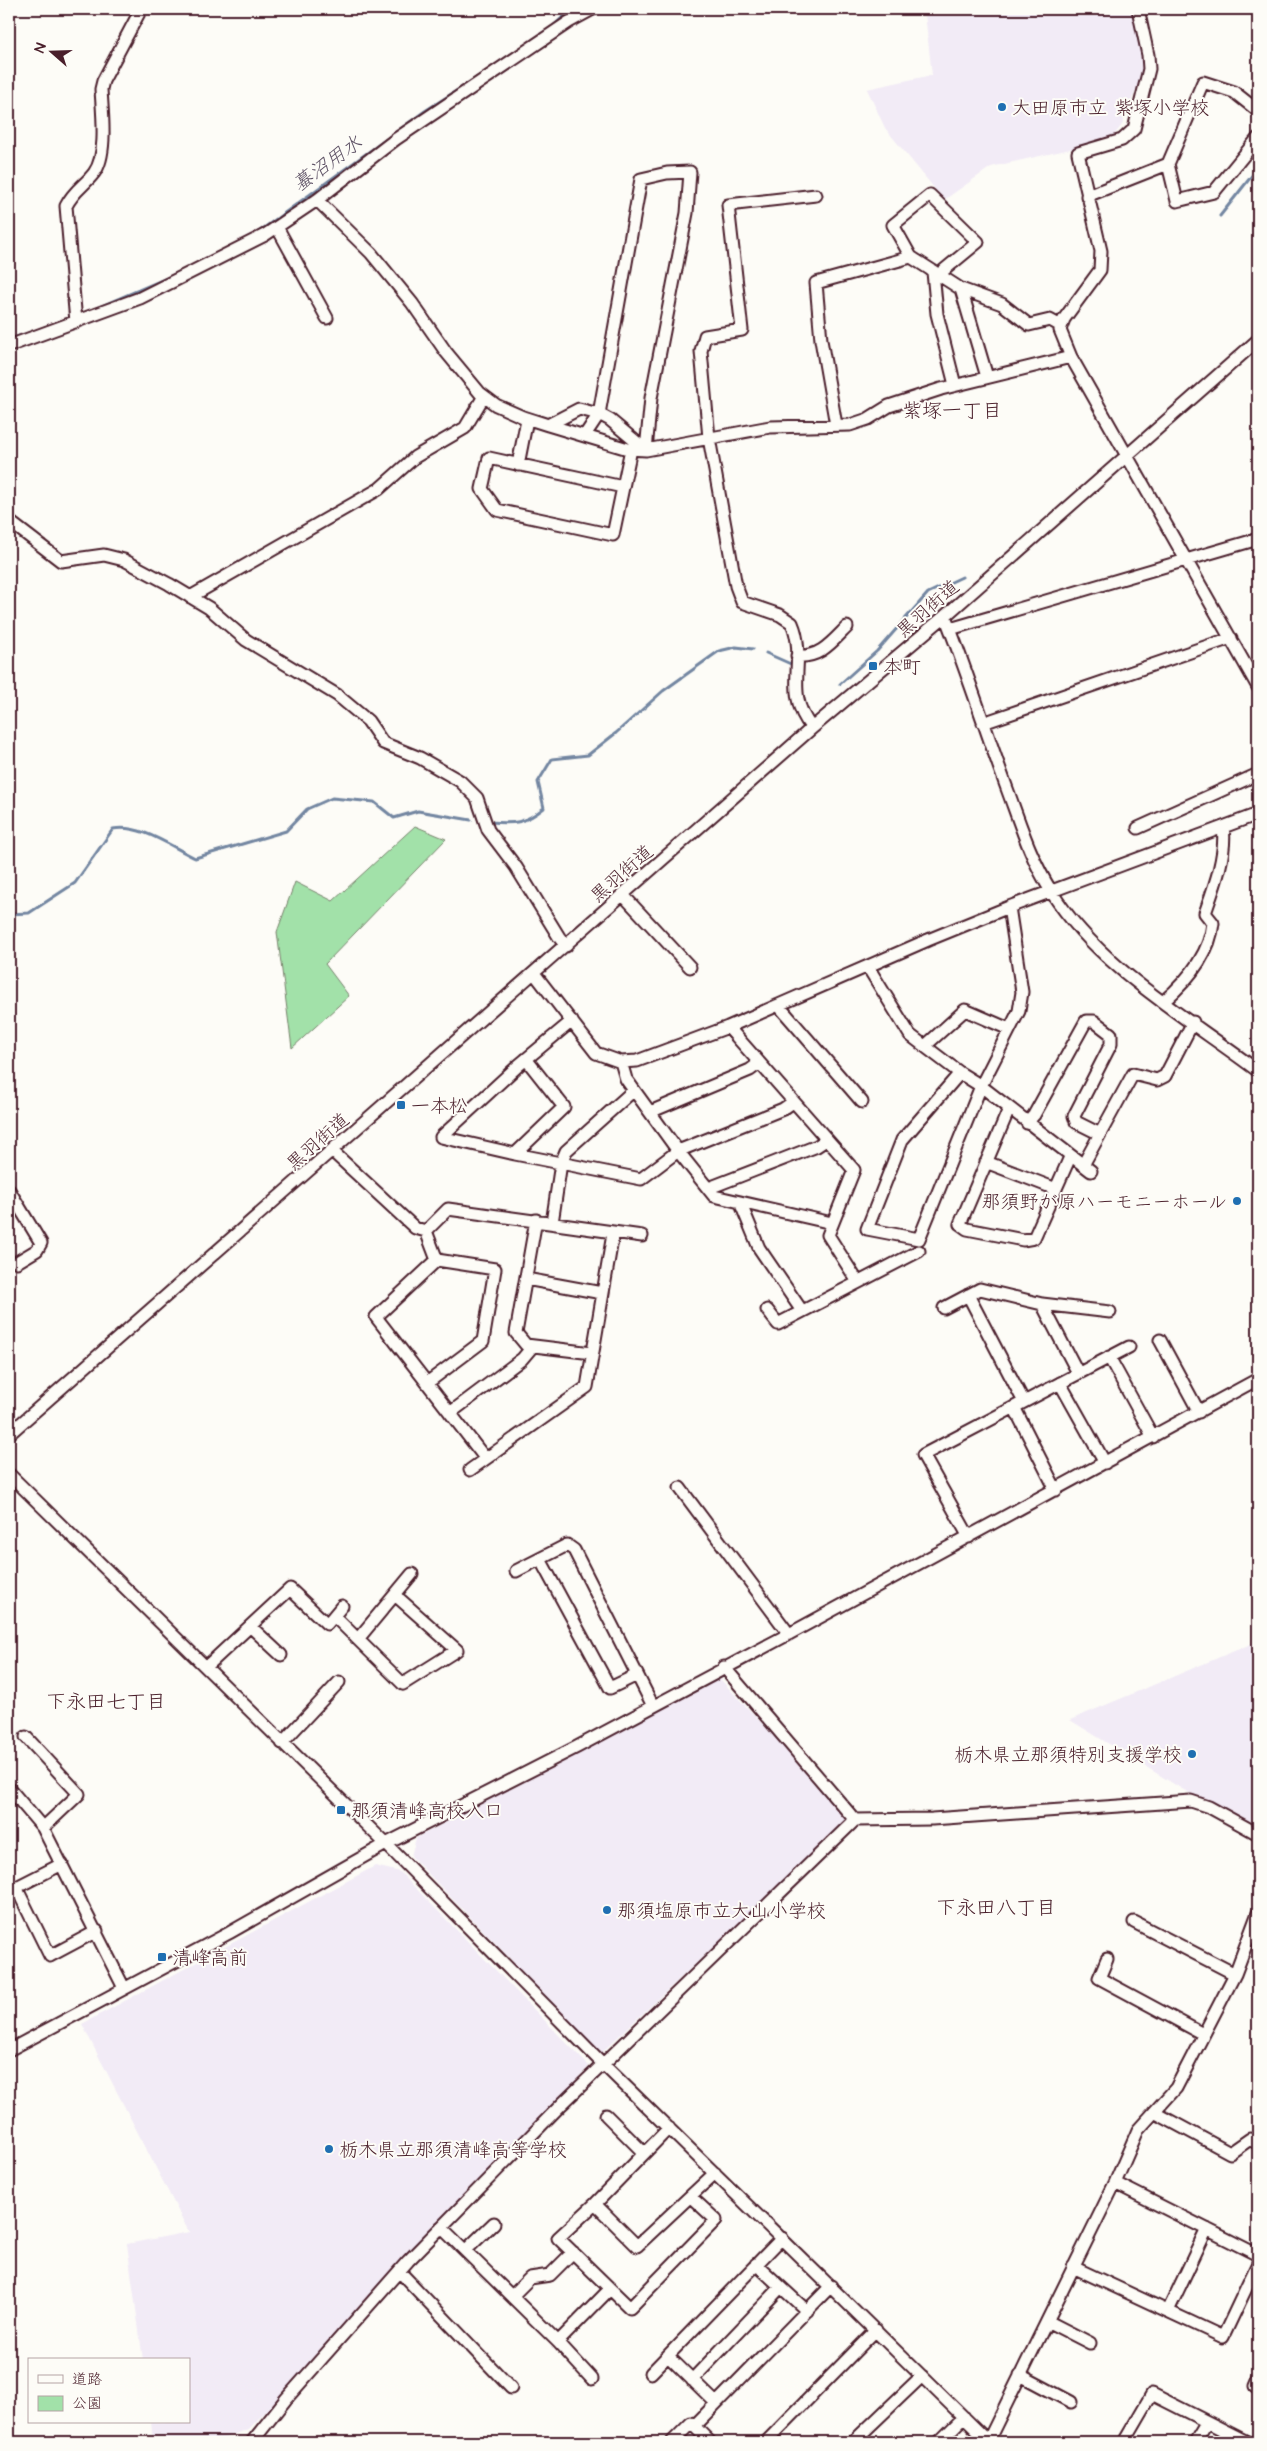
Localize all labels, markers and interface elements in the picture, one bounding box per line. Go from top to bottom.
north arrow [28,28,78,78]
text: N [30,40,52,55]
place label: 大田原市立 紫塚小学校 [1012,95,1210,122]
marker: 大田原市立 紫塚小学校 [996,101,1008,113]
water label: 蟇沼用水 [287,129,368,199]
district label: 紫塚一丁目 [902,397,1002,425]
street label: 黒羽街道 [890,574,966,644]
place label: 本町 [883,654,921,681]
marker: 本町 [867,660,879,672]
street label: 黒羽街道 [584,839,660,909]
place label: 一本松 [411,1093,468,1120]
marker: 一本松 [395,1099,407,1111]
street label: 黒羽街道 [280,1107,356,1177]
place label: 那須野が原ハーモニーホール [982,1189,1227,1216]
marker: 那須野が原ハーモニーホール [1231,1195,1243,1207]
district label: 下永田七丁目 [46,1688,166,1716]
place label: 栃木県立那須特別支援学校 [954,1742,1182,1769]
marker: 栃木県立那須特別支援学校 [1186,1748,1198,1760]
place label: 那須清峰高校入口 [351,1798,503,1825]
marker: 那須清峰高校入口 [335,1804,347,1816]
district label: 下永田八丁目 [936,1894,1056,1922]
place label: 那須塩原市立大山小学校 [617,1898,826,1925]
marker: 那須塩原市立大山小学校 [601,1904,613,1916]
place label: 清峰高前 [172,1945,248,1972]
marker: 清峰高前 [156,1951,168,1963]
place label: 栃木県立那須清峰高等学校 [339,2137,567,2164]
marker: 栃木県立那須清峰高等学校 [323,2143,335,2155]
legend [28,2358,190,2424]
text: 道路 [72,2369,102,2390]
text: 公園 [72,2393,102,2414]

